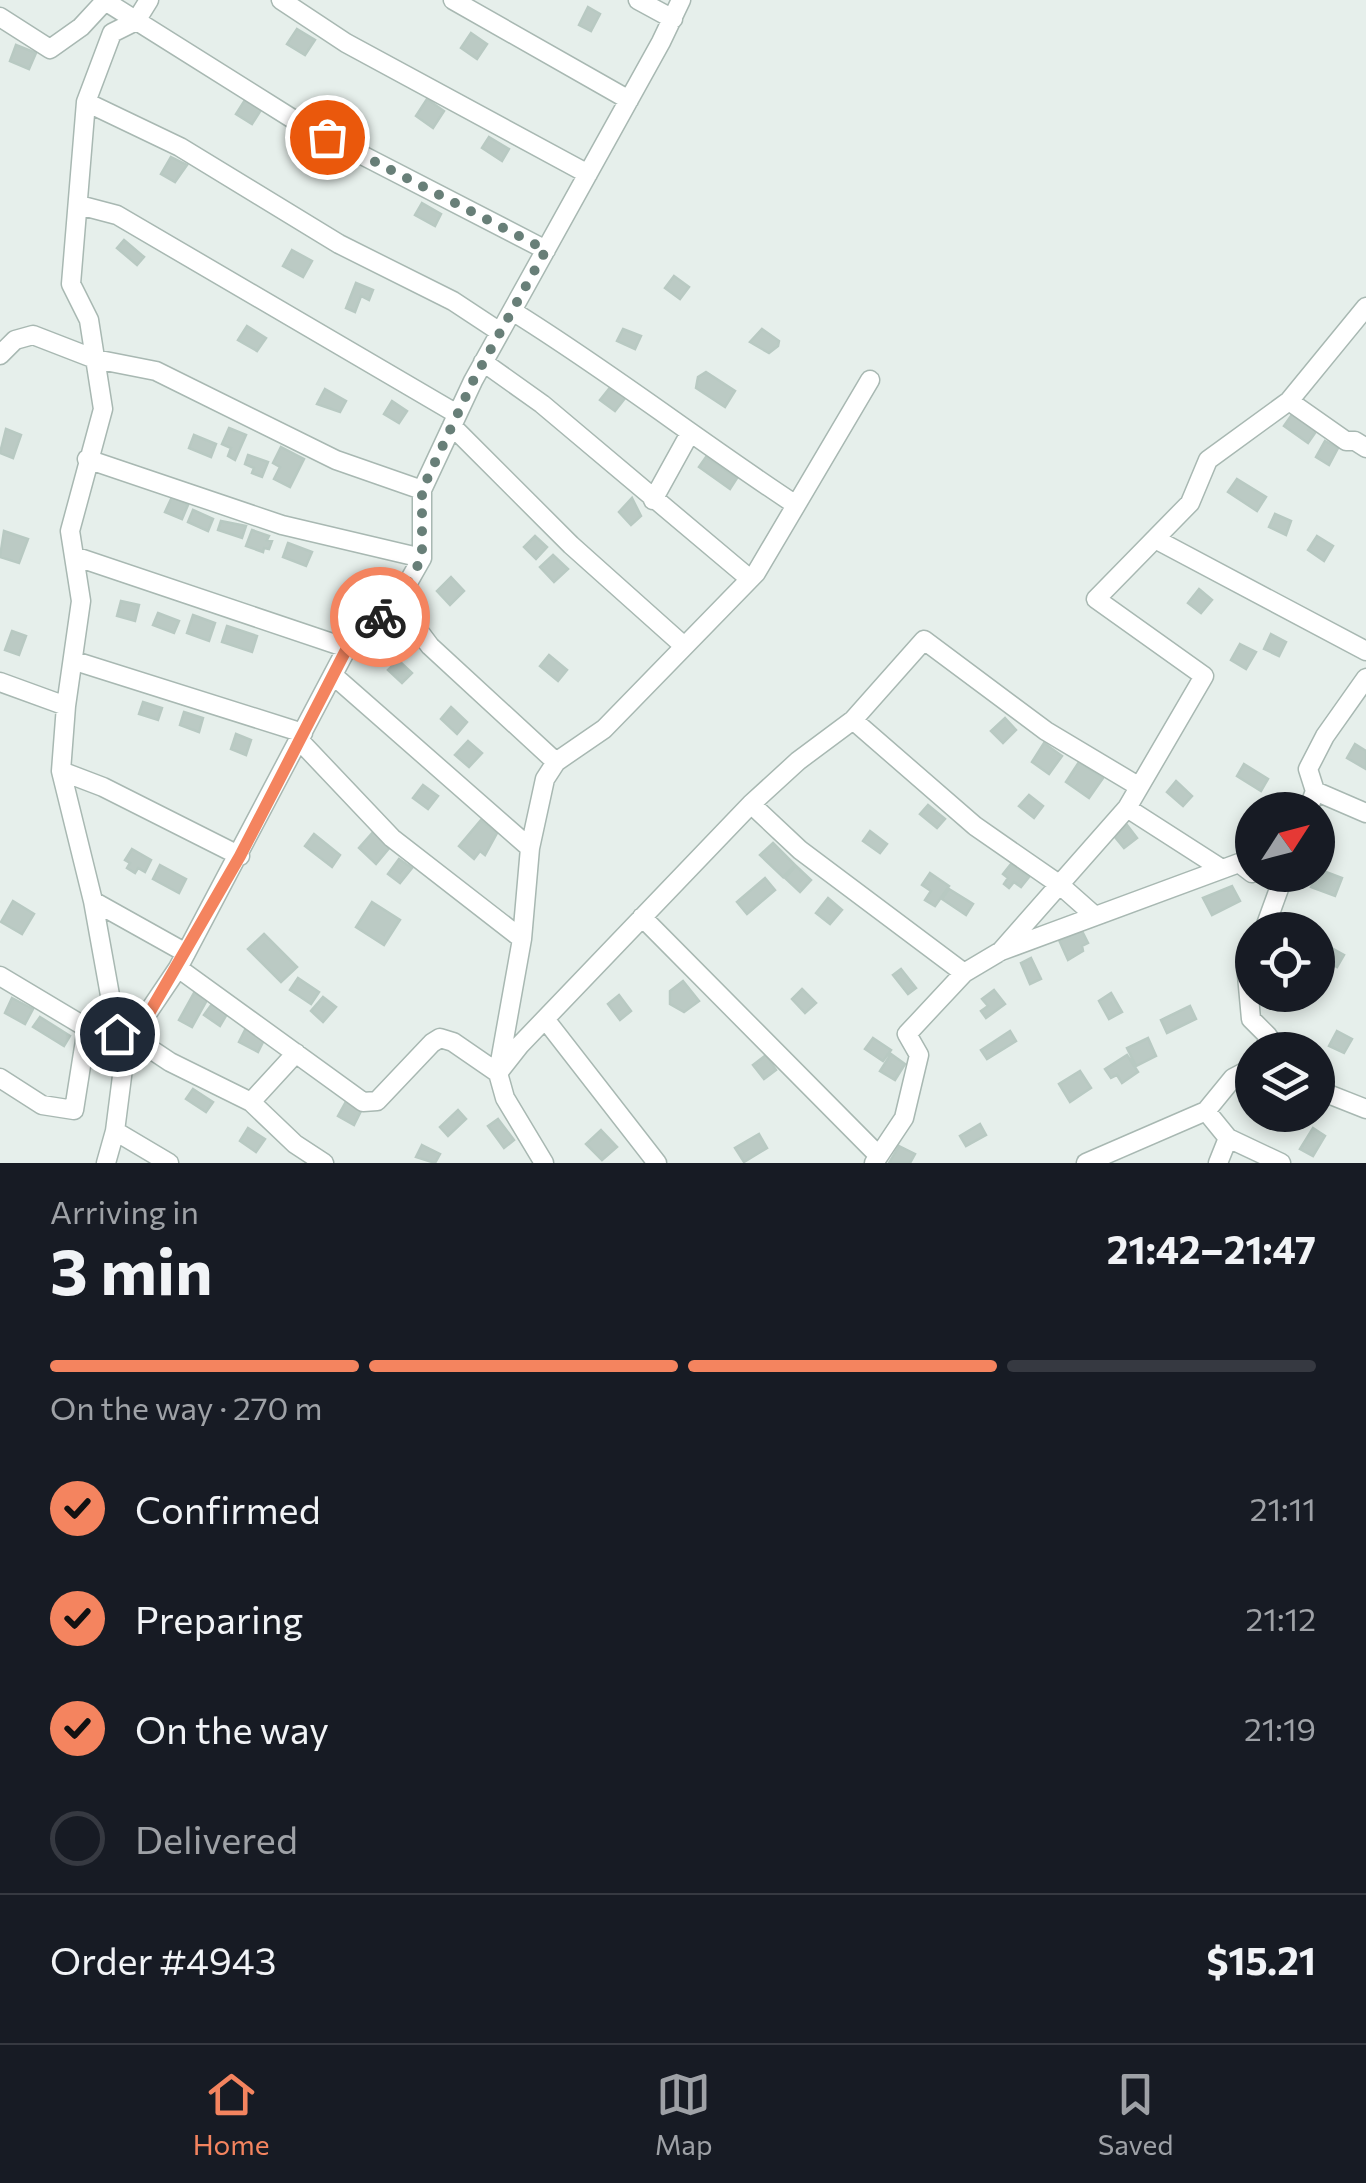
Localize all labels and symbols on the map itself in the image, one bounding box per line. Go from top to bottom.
pin [285,95,370,180]
courier [330,567,430,667]
north arrow [1235,792,1335,892]
pin [75,992,160,1077]

